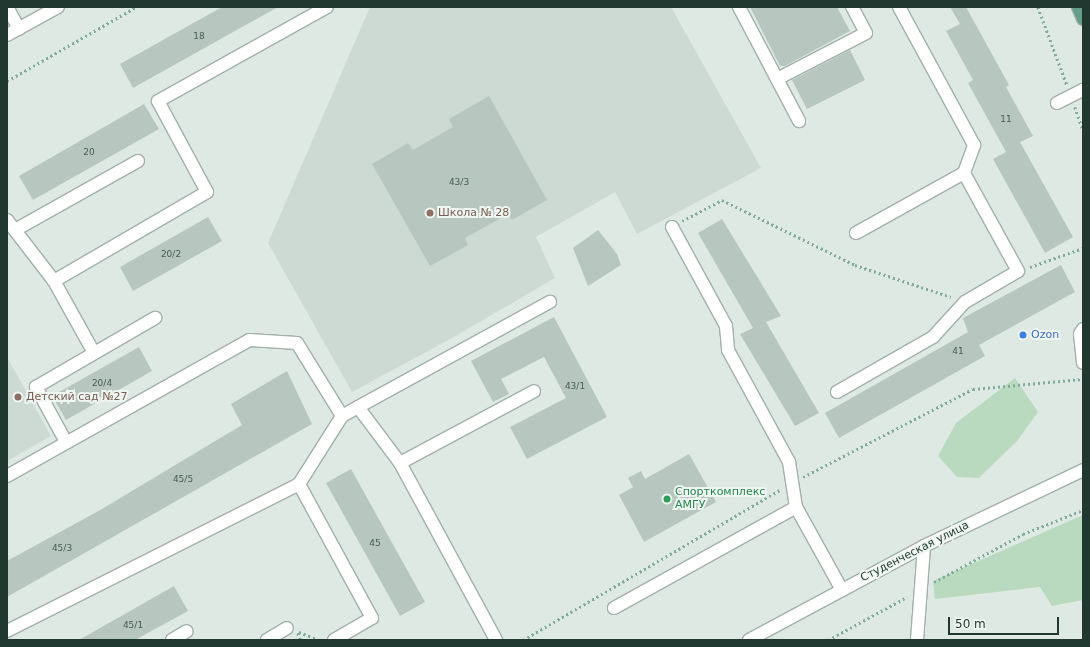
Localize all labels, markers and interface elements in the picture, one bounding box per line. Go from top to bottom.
house number: 18 [193,31,205,41]
house number: 11 [1000,114,1012,124]
house number: 20 [83,147,95,157]
house number: 43/3 [449,177,469,187]
place label: Школа № 28 [438,206,509,220]
marker: Школа № 28 [425,208,435,218]
house number: 20/2 [161,249,181,259]
place label: Ozon [1031,328,1059,342]
marker: Ozon [1018,330,1028,340]
house number: 41 [952,346,964,356]
house number: 20/4 [92,378,112,388]
house number: 43/1 [565,381,585,391]
place label: Детский сад №27 [26,390,128,404]
marker: Детский сад №27 [13,392,23,402]
house number: 45/5 [173,474,193,484]
place label: Спорткомплекс АМГУ [675,486,765,512]
marker: Спорткомплекс АМГУ [662,494,672,504]
street label: Студенческая улица [859,519,971,585]
house number: 45 [369,538,381,548]
house number: 45/3 [52,543,72,553]
scale bar [950,609,1061,635]
text: 50 m [955,617,986,631]
house number: 45/1 [123,620,143,630]

